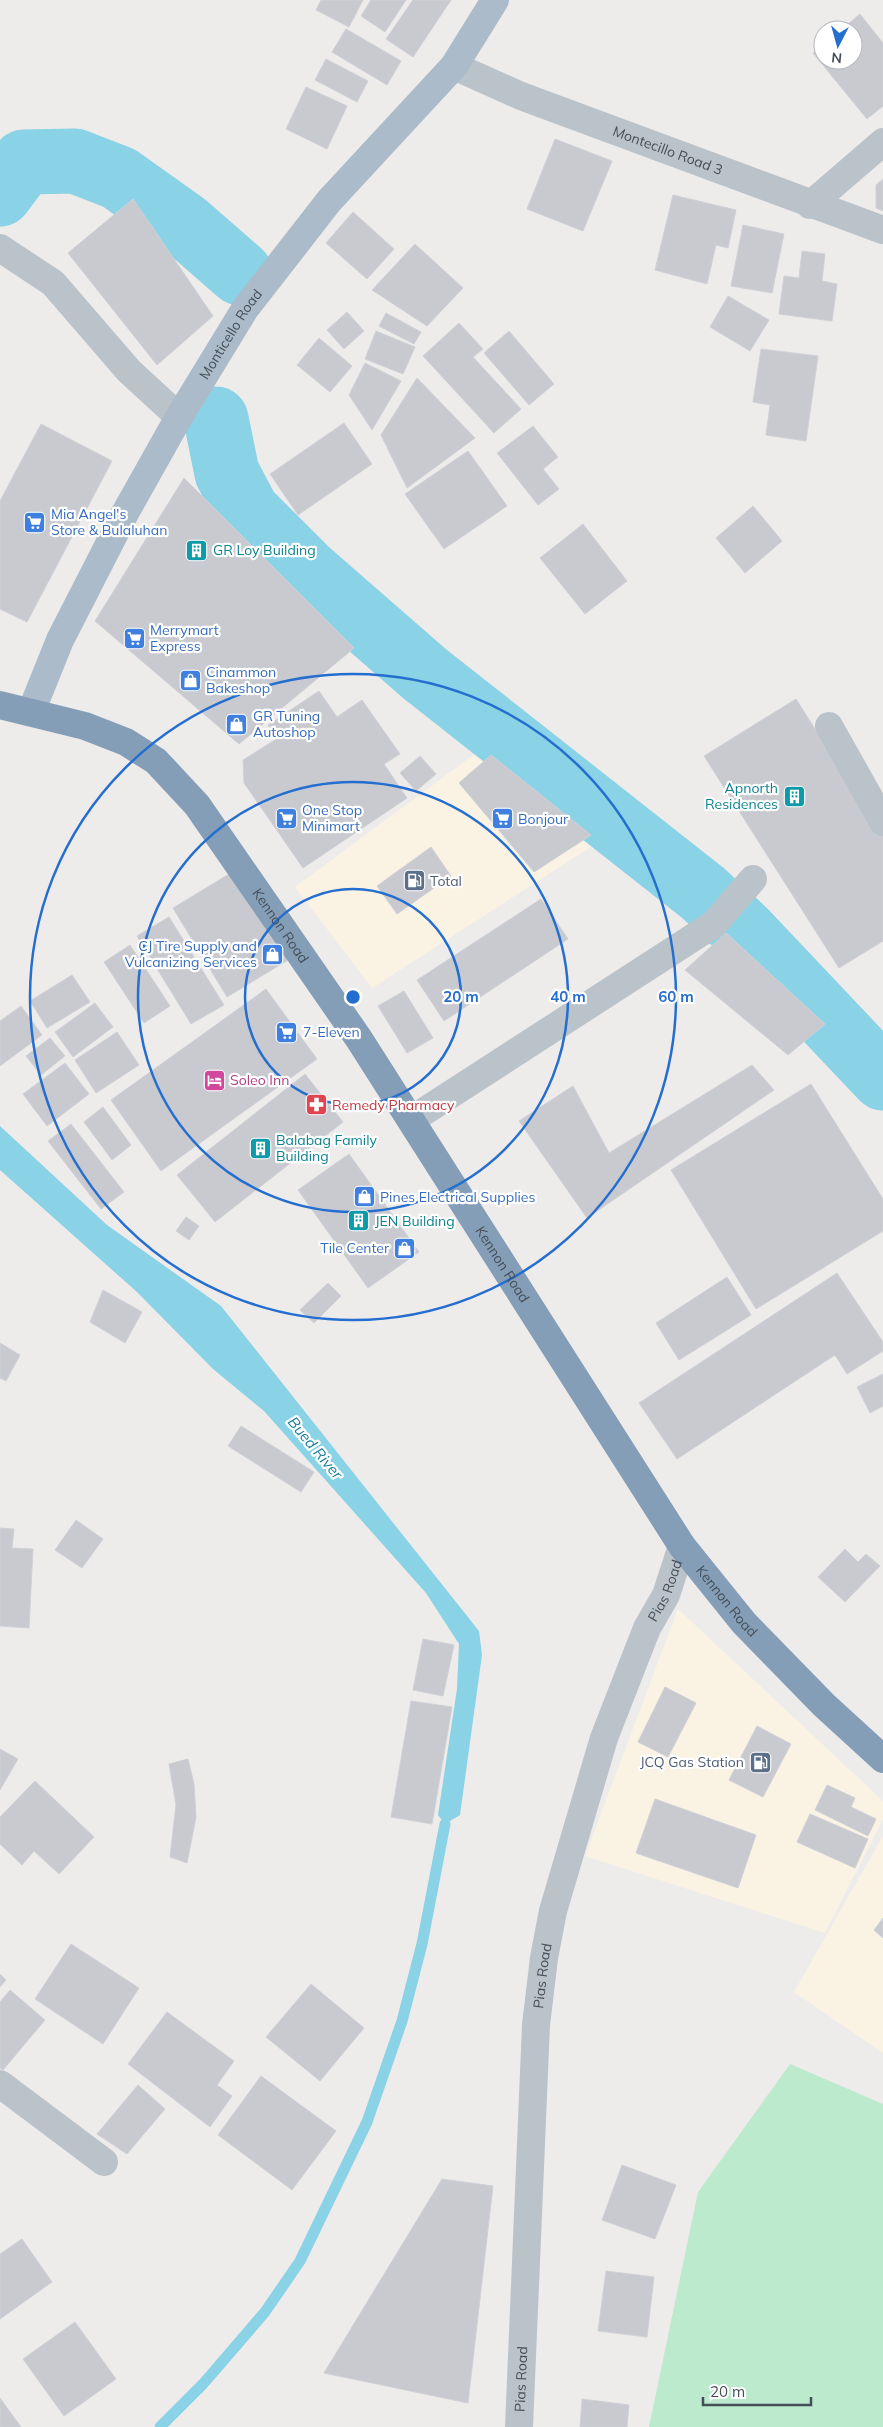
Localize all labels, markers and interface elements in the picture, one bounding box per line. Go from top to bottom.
north arrow [813,20,863,70]
text: N [830,48,843,67]
street label: Montecillo Road 3 [610,122,725,179]
street label: Monticello Road [195,285,266,383]
place label: Mia Angel's Store & Bulaluhan [51,505,167,539]
supermarket icon: Mia Angel's Store & Bulaluhan [23,510,47,534]
building icon: GR Loy Building [185,538,209,562]
place label: GR Loy Building [213,541,316,559]
place label: Merrymart Express [150,621,219,655]
supermarket icon: Merrymart Express [122,626,146,650]
place label: Cinammon Bakeshop [206,663,276,697]
shop icon: Cinammon Bakeshop [178,668,202,692]
place label: GR Tuning Autoshop [253,707,320,741]
shop icon: GR Tuning Autoshop [225,712,249,736]
place label: Apnorth Residences [705,779,778,813]
building icon: Apnorth Residences [782,784,806,808]
place label: One Stop Minimart [302,801,362,835]
supermarket icon: One Stop Minimart [274,806,298,830]
supermarket icon: Bonjour [490,807,514,831]
place label: Bonjour [518,810,569,828]
fuel station icon: Total [402,869,426,893]
place label: Total [430,872,462,890]
street label: Kennon Road [248,885,313,967]
place label: CJ Tire Supply and Vulcanizing Services [125,937,257,971]
shop icon: CJ Tire Supply and Vulcanizing Services [261,942,285,966]
text: 20 m [443,987,479,1006]
text: 40 m [550,987,586,1006]
text: 60 m [658,987,694,1006]
centre of rings [344,988,362,1006]
supermarket icon: 7-Eleven [275,1020,299,1044]
place label: 7-Eleven [303,1023,360,1041]
hotel icon: Soleo Inn [202,1068,226,1092]
place label: Soleo Inn [230,1071,289,1089]
pharmacy icon: Remedy Pharmacy [304,1093,328,1117]
place label: Remedy Pharmacy [332,1096,455,1114]
place label: Balabag Family Building [276,1131,377,1165]
building icon: Balabag Family Building [248,1136,272,1160]
shop icon: Pines Electrical Supplies [352,1185,376,1209]
place label: Pines Electrical Supplies [380,1188,535,1206]
building icon: JEN Building [347,1209,371,1233]
place label: JEN Building [375,1212,455,1230]
street label: Kennon Road [472,1223,534,1306]
shop icon: Tile Center [393,1236,417,1260]
place label: Tile Center [320,1239,390,1257]
water label: Bued River [284,1413,347,1483]
street label: Pias Road [644,1557,686,1625]
street label: Kennon Road [692,1562,761,1641]
fuel station icon: JCQ Gas Station [748,1750,772,1774]
place label: JCQ Gas Station [640,1753,744,1771]
street label: Pias Road [529,1941,556,2009]
street label: Pias Road [511,2346,531,2412]
scale bar [703,2374,810,2406]
text: 20 m [710,2382,745,2401]

